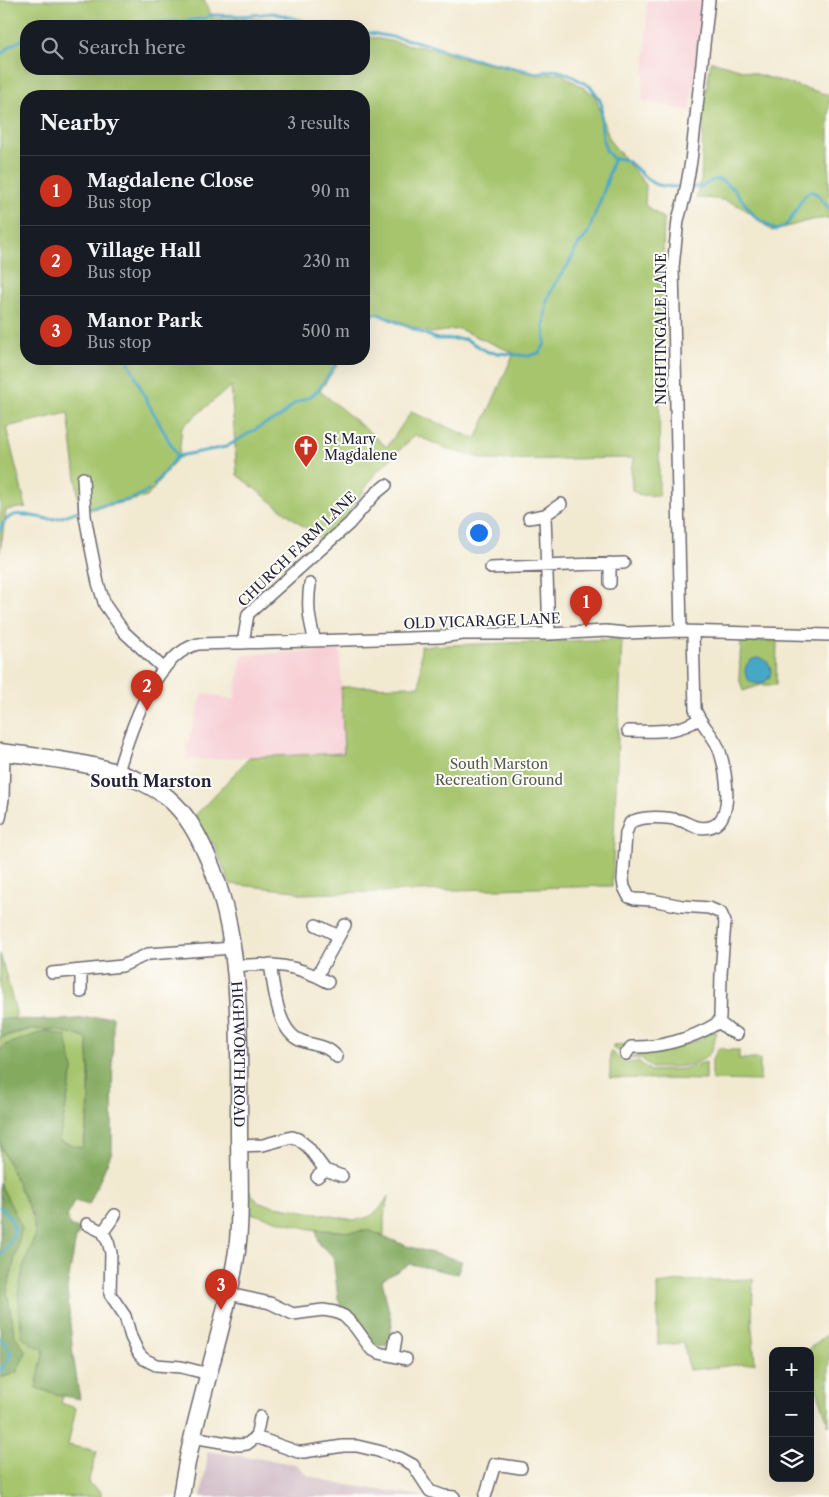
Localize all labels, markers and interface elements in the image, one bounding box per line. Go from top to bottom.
search box [20,20,370,75]
icon: search [38,34,66,62]
text: Search here [78,36,186,59]
text: Nearby [40,110,119,135]
text: 3 results [287,113,350,133]
text: Magdalene Close [87,169,254,192]
text: 1 [52,181,60,201]
text: 90 m [311,181,350,201]
text: Bus stop [87,192,151,212]
text: Village Hall [87,239,201,262]
text: 2 [51,251,61,271]
text: 230 m [303,251,350,271]
street label: NIGHTINGALE LANE [652,253,670,405]
text: Bus stop [87,262,151,282]
text: Manor Park [87,309,202,332]
text: 3 [51,321,61,341]
text: 500 m [302,321,350,341]
text: Bus stop [87,332,151,352]
place label: St Mary Magdalene [324,430,397,464]
church icon: St Mary Magdalene [293,434,319,468]
street label: CHURCH FARM LANE [234,488,360,610]
your location [466,520,492,546]
pin: 1 [570,586,602,627]
street label: OLD VICARAGE LANE [403,609,561,633]
pin: 2 [131,670,163,711]
park label: South Marston Recreation Ground [435,755,564,789]
district label: South Marston [90,771,212,791]
street label: HIGHWORTH ROAD [227,981,248,1127]
pin: 3 [205,1269,237,1310]
map controls [769,1347,814,1482]
button: + [769,1347,814,1392]
button: − [769,1392,814,1437]
button: layers [769,1437,814,1482]

